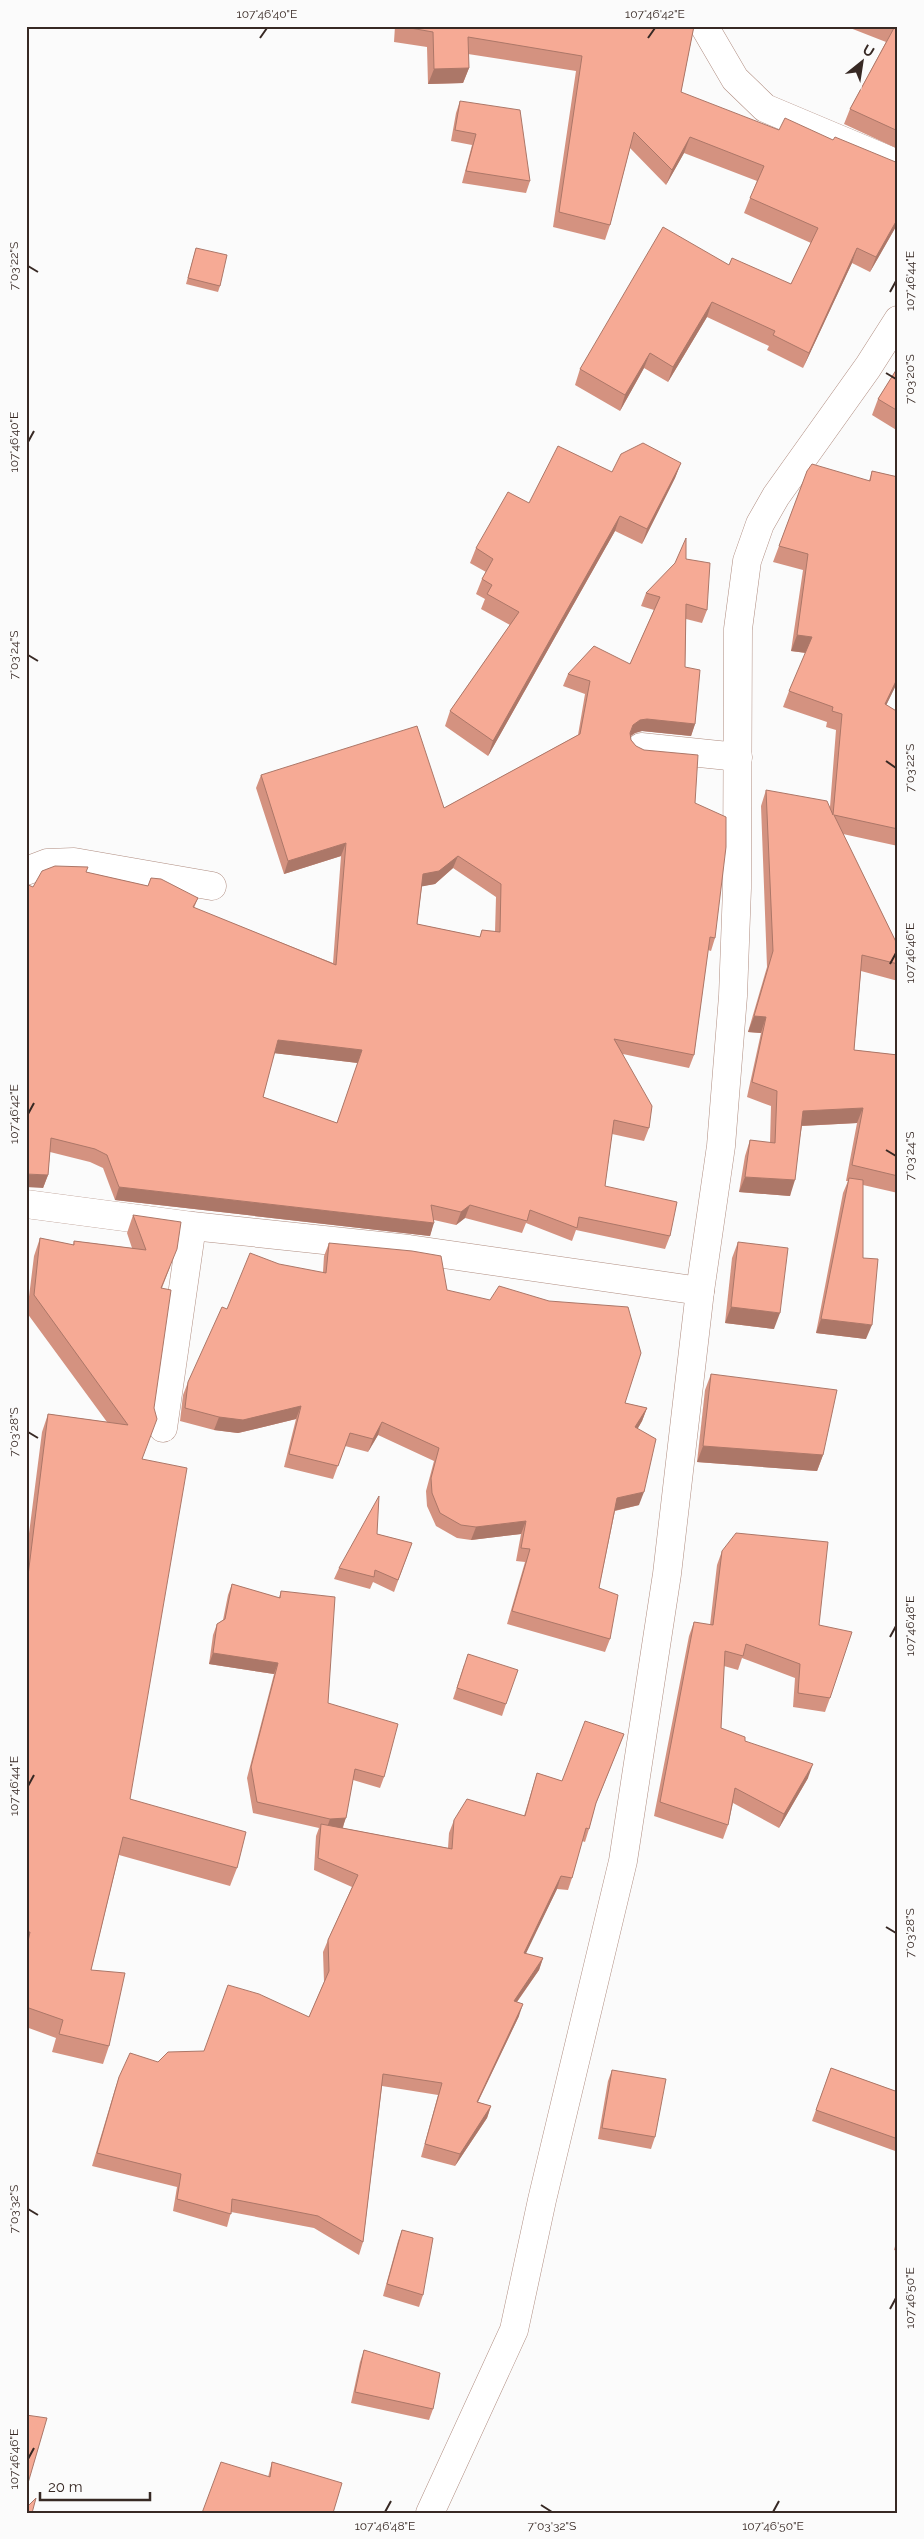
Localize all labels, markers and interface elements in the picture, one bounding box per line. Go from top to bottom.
text: 107°46'40"E [237,7,297,21]
text: 107°46'42"E [625,7,685,21]
north arrow [836,38,886,88]
text: U [860,41,877,60]
text: 7°03'22"S [7,242,21,290]
text: 107°46'44"E [903,251,917,311]
text: 7°03'20"S [903,354,917,404]
text: 107°46'40"E [7,412,21,472]
text: 7°03'24"S [7,631,21,679]
text: 7°03'22"S [903,744,917,792]
text: 107°46'46"E [903,923,917,983]
text: 107°46'42"E [7,1084,21,1144]
text: 7°03'24"S [903,1132,917,1180]
text: 7°03'28"S [7,1407,21,1457]
text: 107°46'48"E [903,1596,917,1656]
text: 107°46'44"E [7,1756,21,1816]
text: 7°03'28"S [903,1908,917,1958]
text: 7°03'32"S [7,2185,21,2233]
text: 107°46'50"E [903,2267,917,2329]
text: 107°46'46"E [7,2429,21,2489]
scale bar [40,2469,150,2501]
text: 20 m [48,2478,83,2496]
text: 107°46'48"E [355,2519,415,2533]
text: 7°03'32"S [528,2519,576,2533]
text: 107°46'50"E [742,2519,804,2533]

